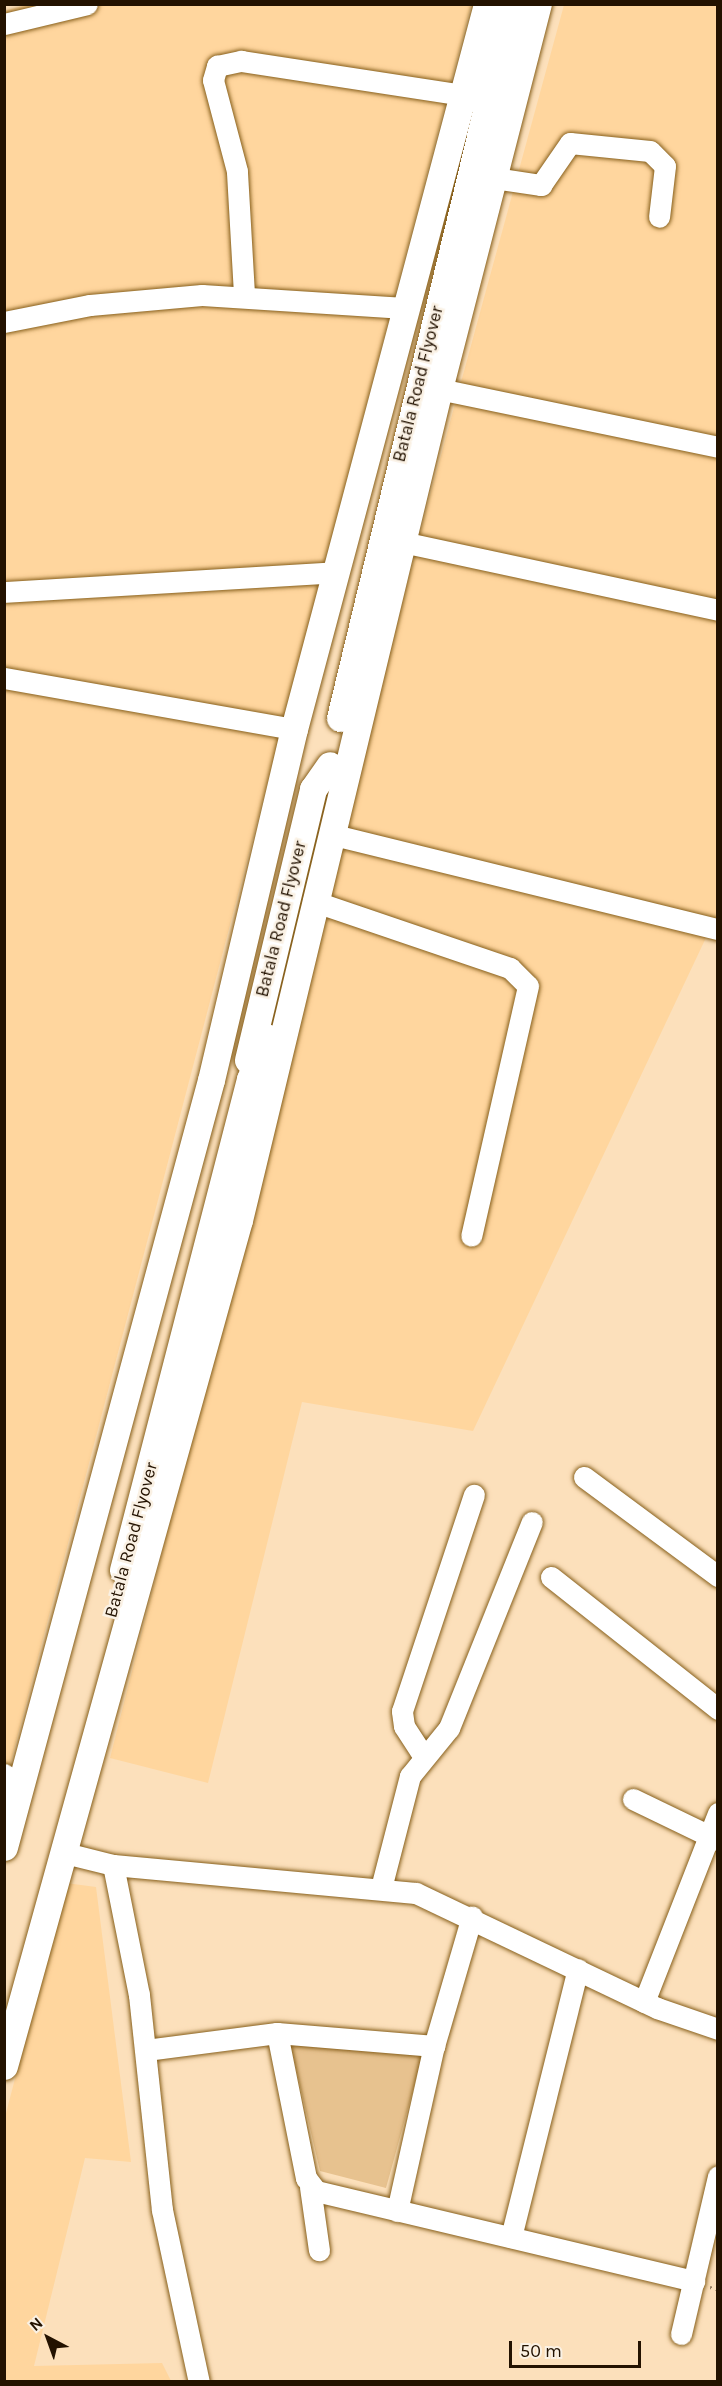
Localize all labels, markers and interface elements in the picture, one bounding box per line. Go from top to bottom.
street label: Batala Road Flyover [388,304,448,464]
street label: Batala Road Flyover [251,839,311,999]
street label: Batala Road Flyover [100,1460,162,1620]
north arrow [18,2308,78,2368]
text: N [25,2313,46,2335]
scale bar [512,2329,644,2367]
text: 50 m [520,2340,562,2362]

